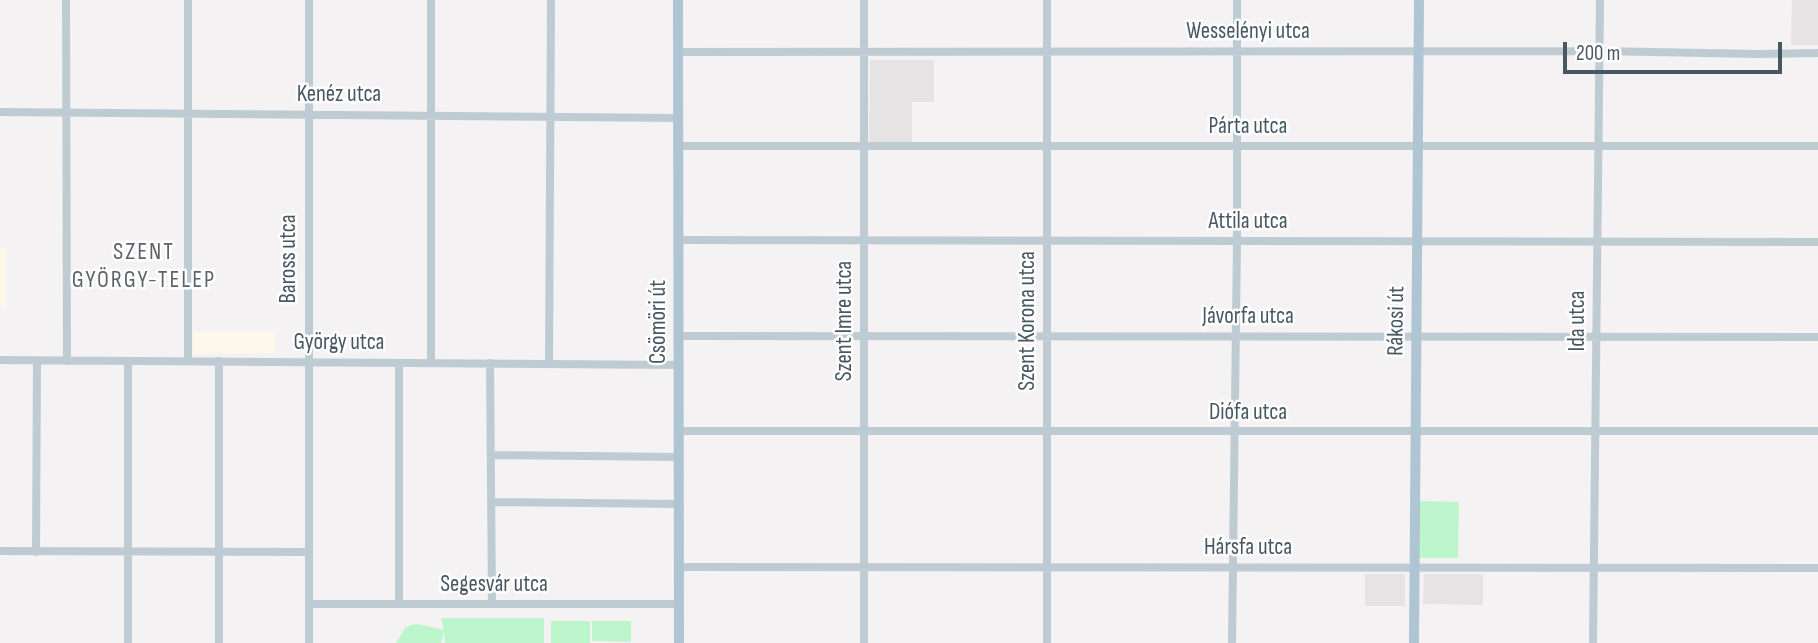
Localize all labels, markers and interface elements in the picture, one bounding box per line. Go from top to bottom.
street label: Wesselényi utca [1186,18,1310,46]
scale bar [1566,28,1785,72]
text: 200 m [1576,41,1620,66]
street label: Kenéz utca [297,81,381,109]
street label: Párta utca [1209,113,1287,141]
street label: Attila utca [1208,208,1288,236]
street label: Baross utca [275,214,303,304]
district label: SZENT GYÖRGY-TELEP [73,239,215,295]
street label: Szent Korona utca [1014,251,1042,391]
street label: Szent Imre utca [831,261,859,381]
street label: Csömöri út [645,280,673,364]
street label: Rákosi út [1383,286,1411,356]
street label: Ida utca [1564,291,1592,351]
street label: Jávorfa utca [1202,303,1294,331]
street label: György utca [294,329,384,357]
street label: Diófa utca [1209,399,1287,427]
street label: Hársfa utca [1204,534,1292,562]
street label: Segesvár utca [440,571,548,599]

